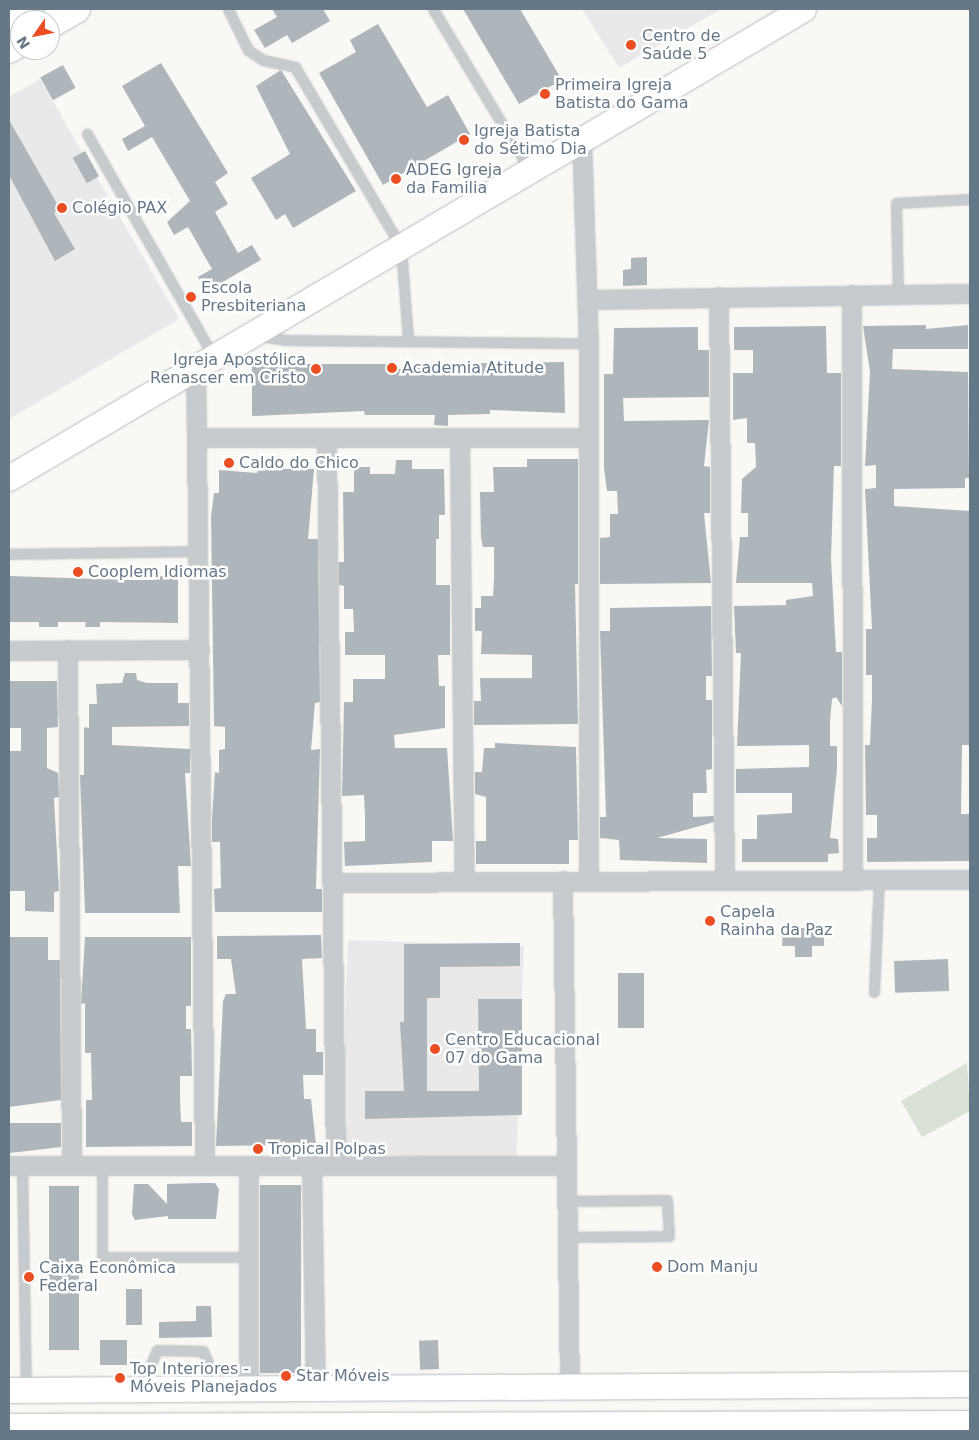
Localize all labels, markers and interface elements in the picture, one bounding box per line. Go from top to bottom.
north arrow [10,10,60,60]
place label: Centro de Saúde 5 [642,26,721,64]
text: N [13,33,33,52]
marker: Centro de Saúde 5 [624,38,638,52]
place label: Primeira Igreja Batista do Gama [555,75,689,113]
marker: Primeira Igreja Batista do Gama [539,88,551,100]
place label: Igreja Batista do Sétimo Dia [474,121,587,159]
marker: Igreja Batista do Sétimo Dia [458,134,470,146]
place label: ADEG Igreja da Familia [406,160,502,198]
marker: ADEG Igreja da Familia [390,173,402,185]
place label: Colégio PAX [72,198,167,218]
marker: Colégio PAX [56,202,68,214]
place label: Escola Presbiteriana [201,278,306,316]
marker: Escola Presbiteriana [185,291,197,303]
place label: Igreja Apostólica Renascer em Cristo [150,350,306,388]
place label: Academia Atitude [402,358,544,378]
marker: Academia Atitude [386,362,398,374]
marker: Igreja Apostólica Renascer em Cristo [310,363,322,375]
place label: Caldo do Chico [239,453,359,473]
marker: Caldo do Chico [223,457,235,469]
place label: Cooplem Idiomas [88,562,227,582]
marker: Cooplem Idiomas [72,566,84,578]
place label: Capela Rainha da Paz [720,902,832,940]
marker: Capela Rainha da Paz [704,915,716,927]
place label: Centro Educacional 07 do Gama [445,1030,600,1068]
marker: Centro Educacional 07 do Gama [429,1043,441,1055]
place label: Tropical Polpas [268,1139,386,1159]
marker: Tropical Polpas [252,1143,264,1155]
place label: Dom Manju [667,1257,758,1277]
place label: Caixa Econômica Federal [39,1258,176,1296]
marker: Dom Manju [651,1261,663,1273]
marker: Caixa Econômica Federal [23,1271,35,1283]
place label: Top Interiores - Móveis Planejados [130,1359,277,1397]
place label: Star Móveis [296,1366,390,1386]
marker: Star Móveis [280,1370,292,1382]
marker: Top Interiores - Móveis Planejados [114,1372,126,1384]

